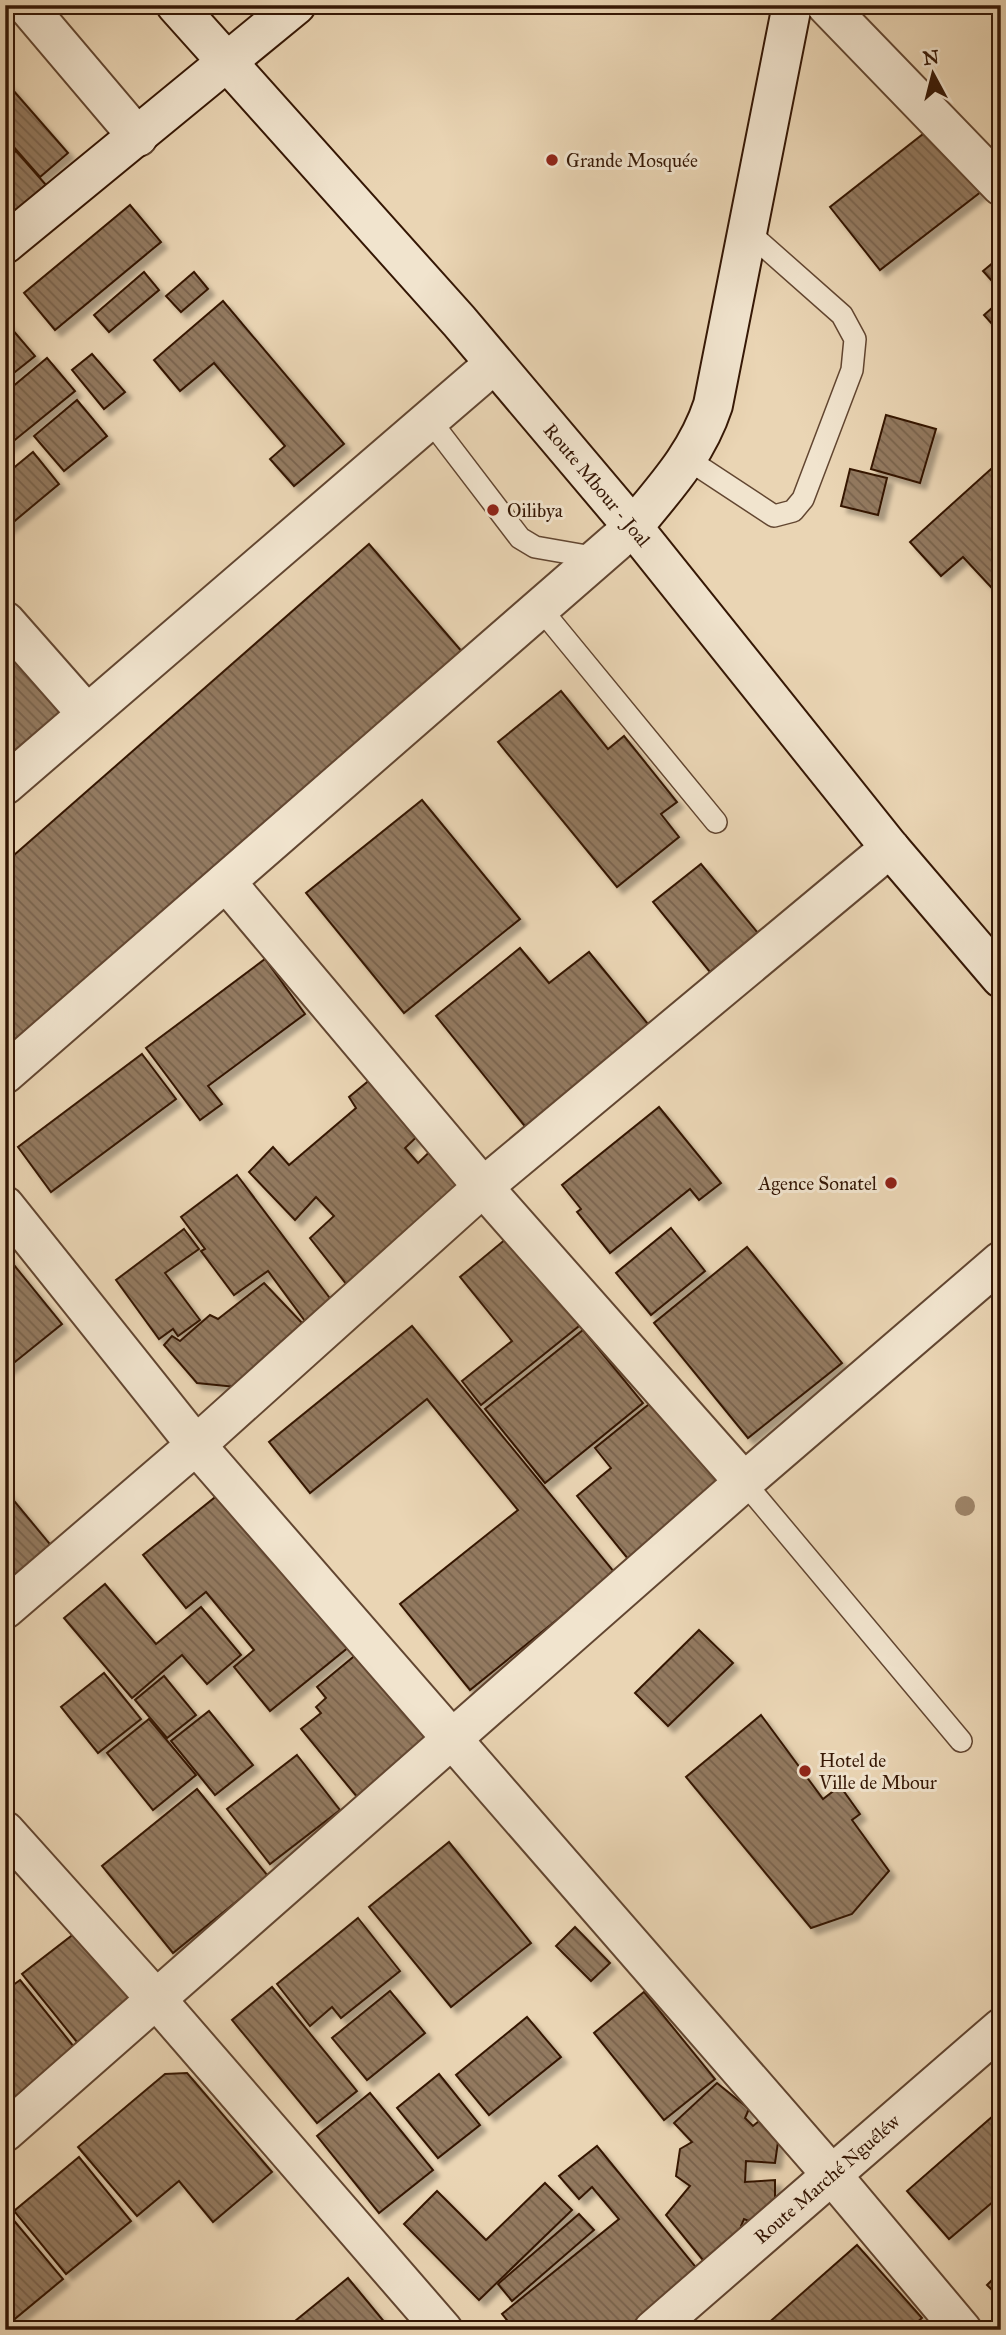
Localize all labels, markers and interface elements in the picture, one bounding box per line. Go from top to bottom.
north arrow [898,38,968,108]
text: N [922,45,940,70]
place label: Grande Mosquée [566,149,698,173]
marker: Grande Mosquée [544,152,560,168]
street label: Route Mbour - Joal [538,419,656,553]
place label: Oilibya [507,499,564,522]
marker: Oilibya [485,502,501,518]
place label: Agence Sonatel [757,1172,878,1196]
marker: Agence Sonatel [883,1175,899,1191]
place label: Hotel de Ville de Mbour [818,1749,938,1794]
marker: Hotel de Ville de Mbour [797,1763,813,1779]
street label: Route Marché Nguéléw [750,2109,906,2249]

